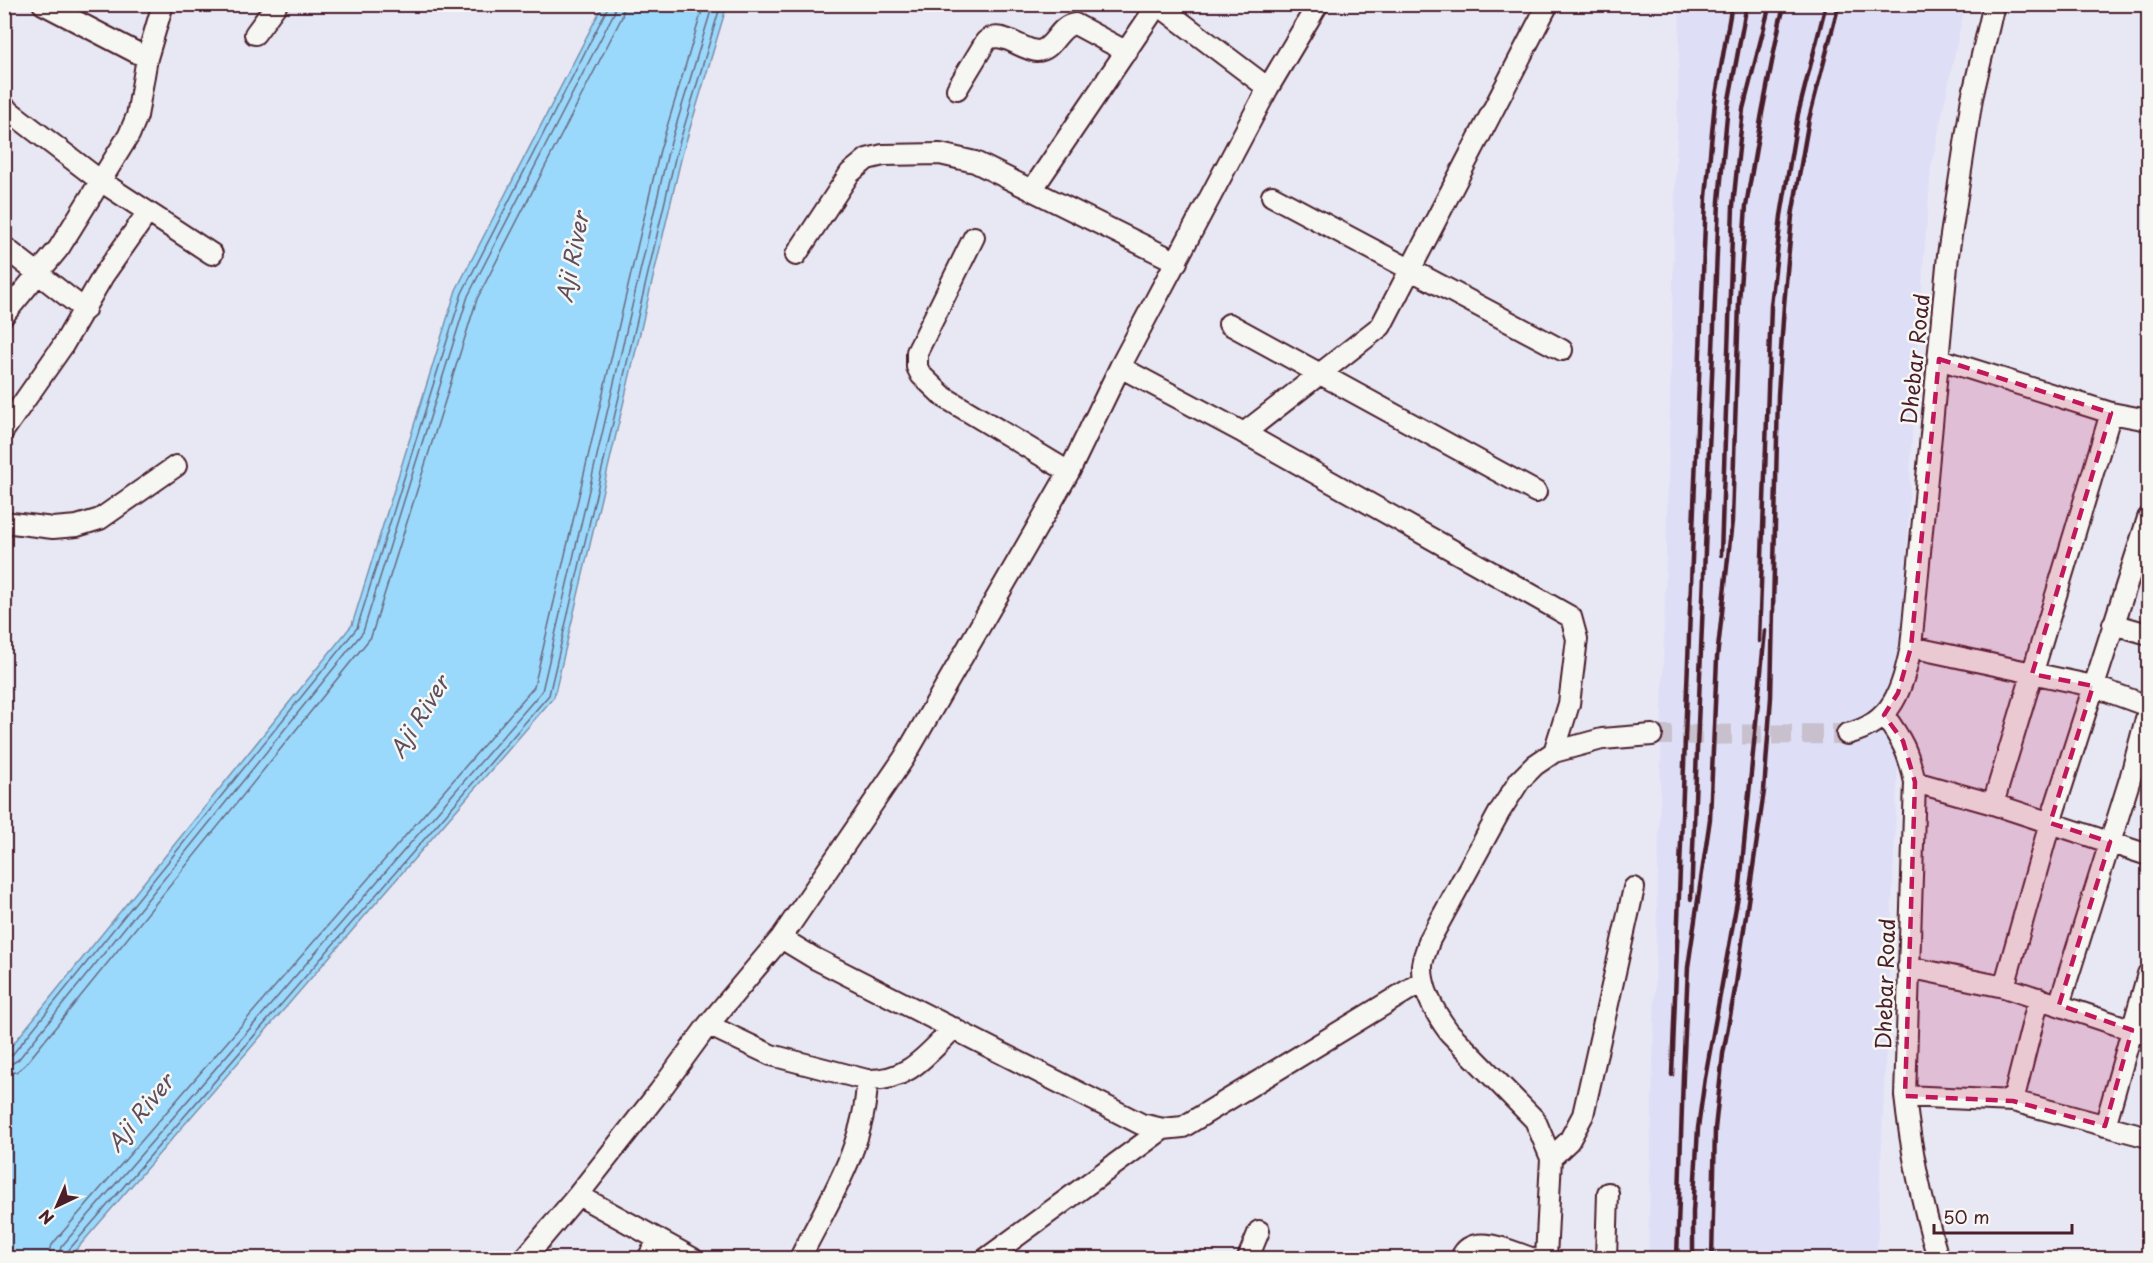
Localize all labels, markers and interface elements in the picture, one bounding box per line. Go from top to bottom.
water label: Aji River [546,206,596,305]
street label: Dhebar Road [1891,292,1937,426]
water label: Aji River [380,666,458,763]
street label: Dhebar Road [1866,918,1902,1050]
water label: Aji River [98,1064,182,1158]
north arrow [27,1176,87,1236]
scale bar [1934,1197,2072,1235]
text: 50 m [1943,1203,1990,1230]
text: N [33,1204,59,1231]

